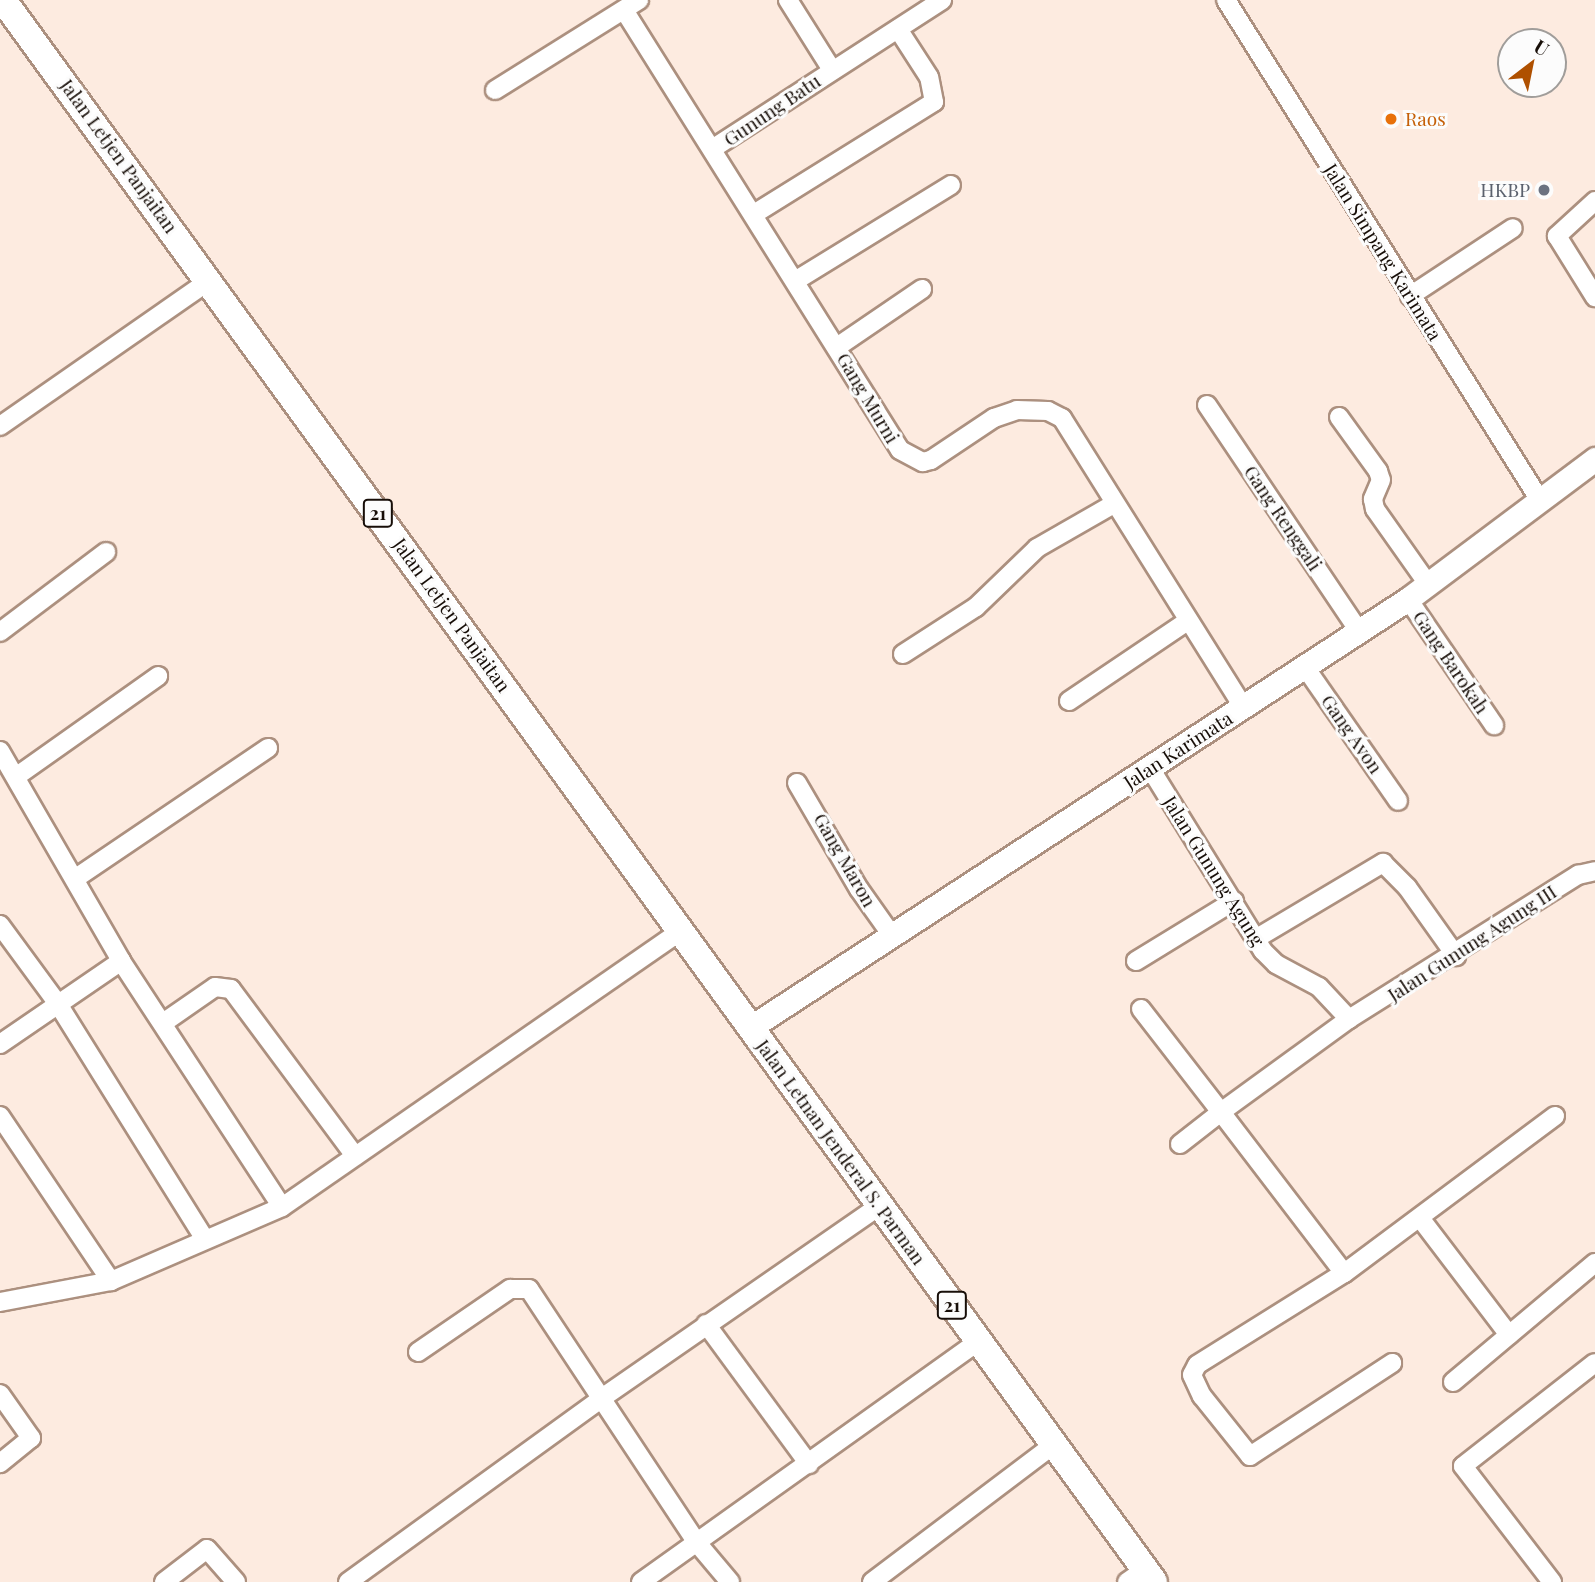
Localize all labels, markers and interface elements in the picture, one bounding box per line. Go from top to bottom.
north arrow [1497,28,1567,98]
text: U [1530,32,1555,61]
street label: Gunung Batu [719,69,825,151]
street label: Jalan Letjen Panjaitan [56,75,182,237]
place label: Raos [1405,108,1446,130]
marker: Raos [1383,111,1399,127]
street label: Jalan Simpang Karimata [1319,160,1447,344]
place label: HKBP [1480,179,1530,201]
marker: HKBP [1536,182,1552,198]
street label: Gang Murni [832,349,904,447]
street label: Gang Renggali [1239,461,1327,575]
road number: 21 [362,499,394,528]
street label: Jalan Letjen Panjaitan [389,534,515,696]
street label: Gang Barokah [1408,606,1494,718]
street label: Gang Avon [1316,690,1388,778]
street label: Jalan Karimata [1120,706,1236,794]
street label: Jalan Gunung Agung [1158,792,1270,950]
street label: Gang Maron [809,809,881,911]
street label: Jalan Gunung Agung III [1383,880,1561,1006]
street label: Jalan Letnan Jenderal S. Parman [752,1035,930,1269]
road number: 21 [936,1290,968,1320]

